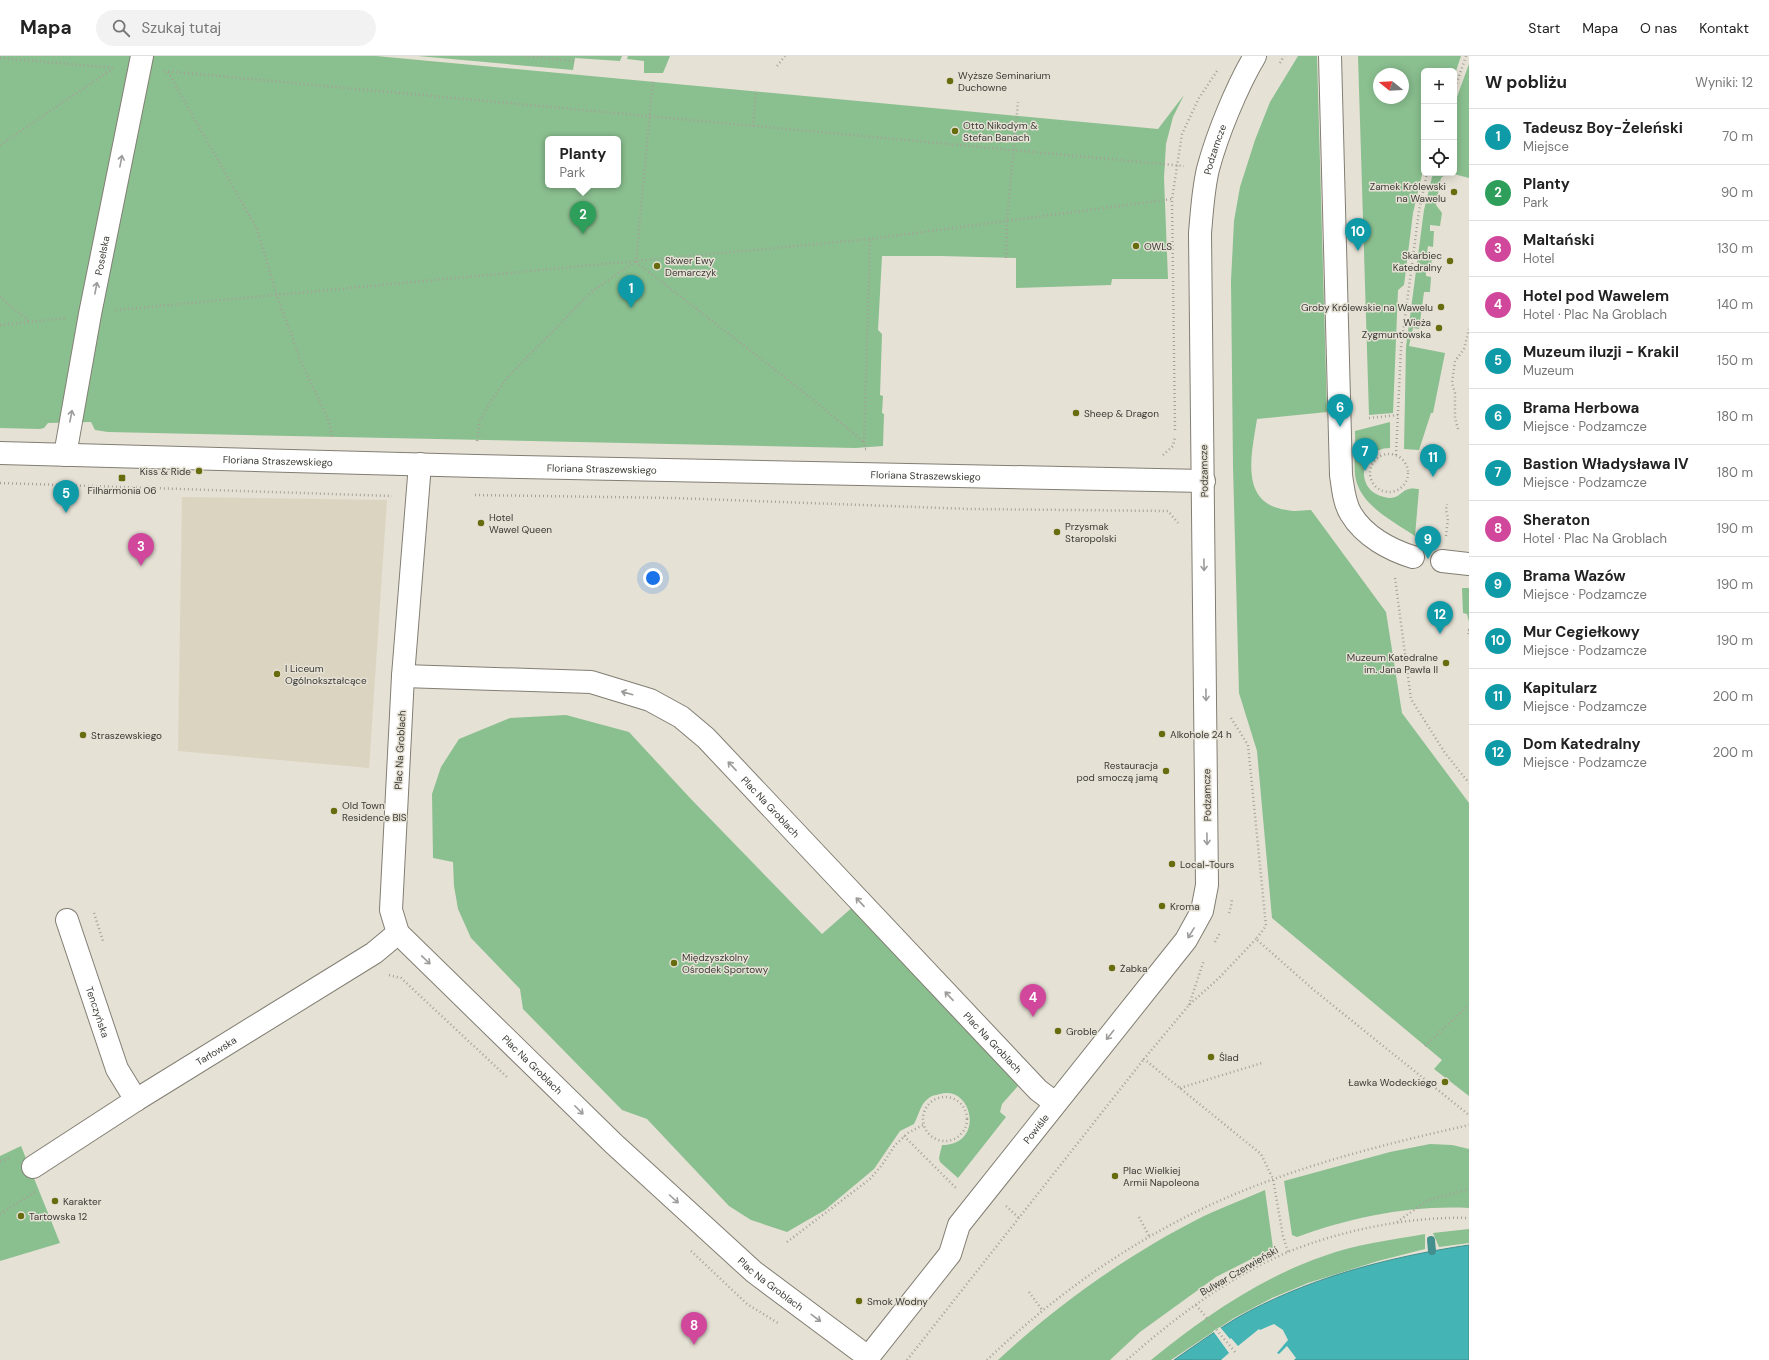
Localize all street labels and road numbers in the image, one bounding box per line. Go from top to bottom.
street label: Podzamcze [1200,122,1229,176]
street label: Poselska [92,235,112,276]
street label: Podzamcze [1197,444,1211,497]
street label: Floriana Straszewskiego [223,453,333,469]
street label: Floriana Straszewskiego [547,461,657,476]
street label: Floriana Straszewskiego [871,468,981,483]
street label: Plac Na Groblach [391,710,409,790]
street label: Podzamcze [1200,768,1214,821]
street label: Plac Na Groblach [739,773,803,840]
street label: Tenczyńska [83,985,112,1039]
street label: Plac Na Groblach [961,1009,1025,1076]
street label: Plac Na Groblach [500,1032,566,1097]
street label: Tarłowska [193,1033,239,1068]
street label: Powiśle [1020,1111,1052,1146]
street label: Bulwar Czerwieński [1198,1243,1280,1299]
street label: Plac Na Groblach [735,1254,806,1313]

